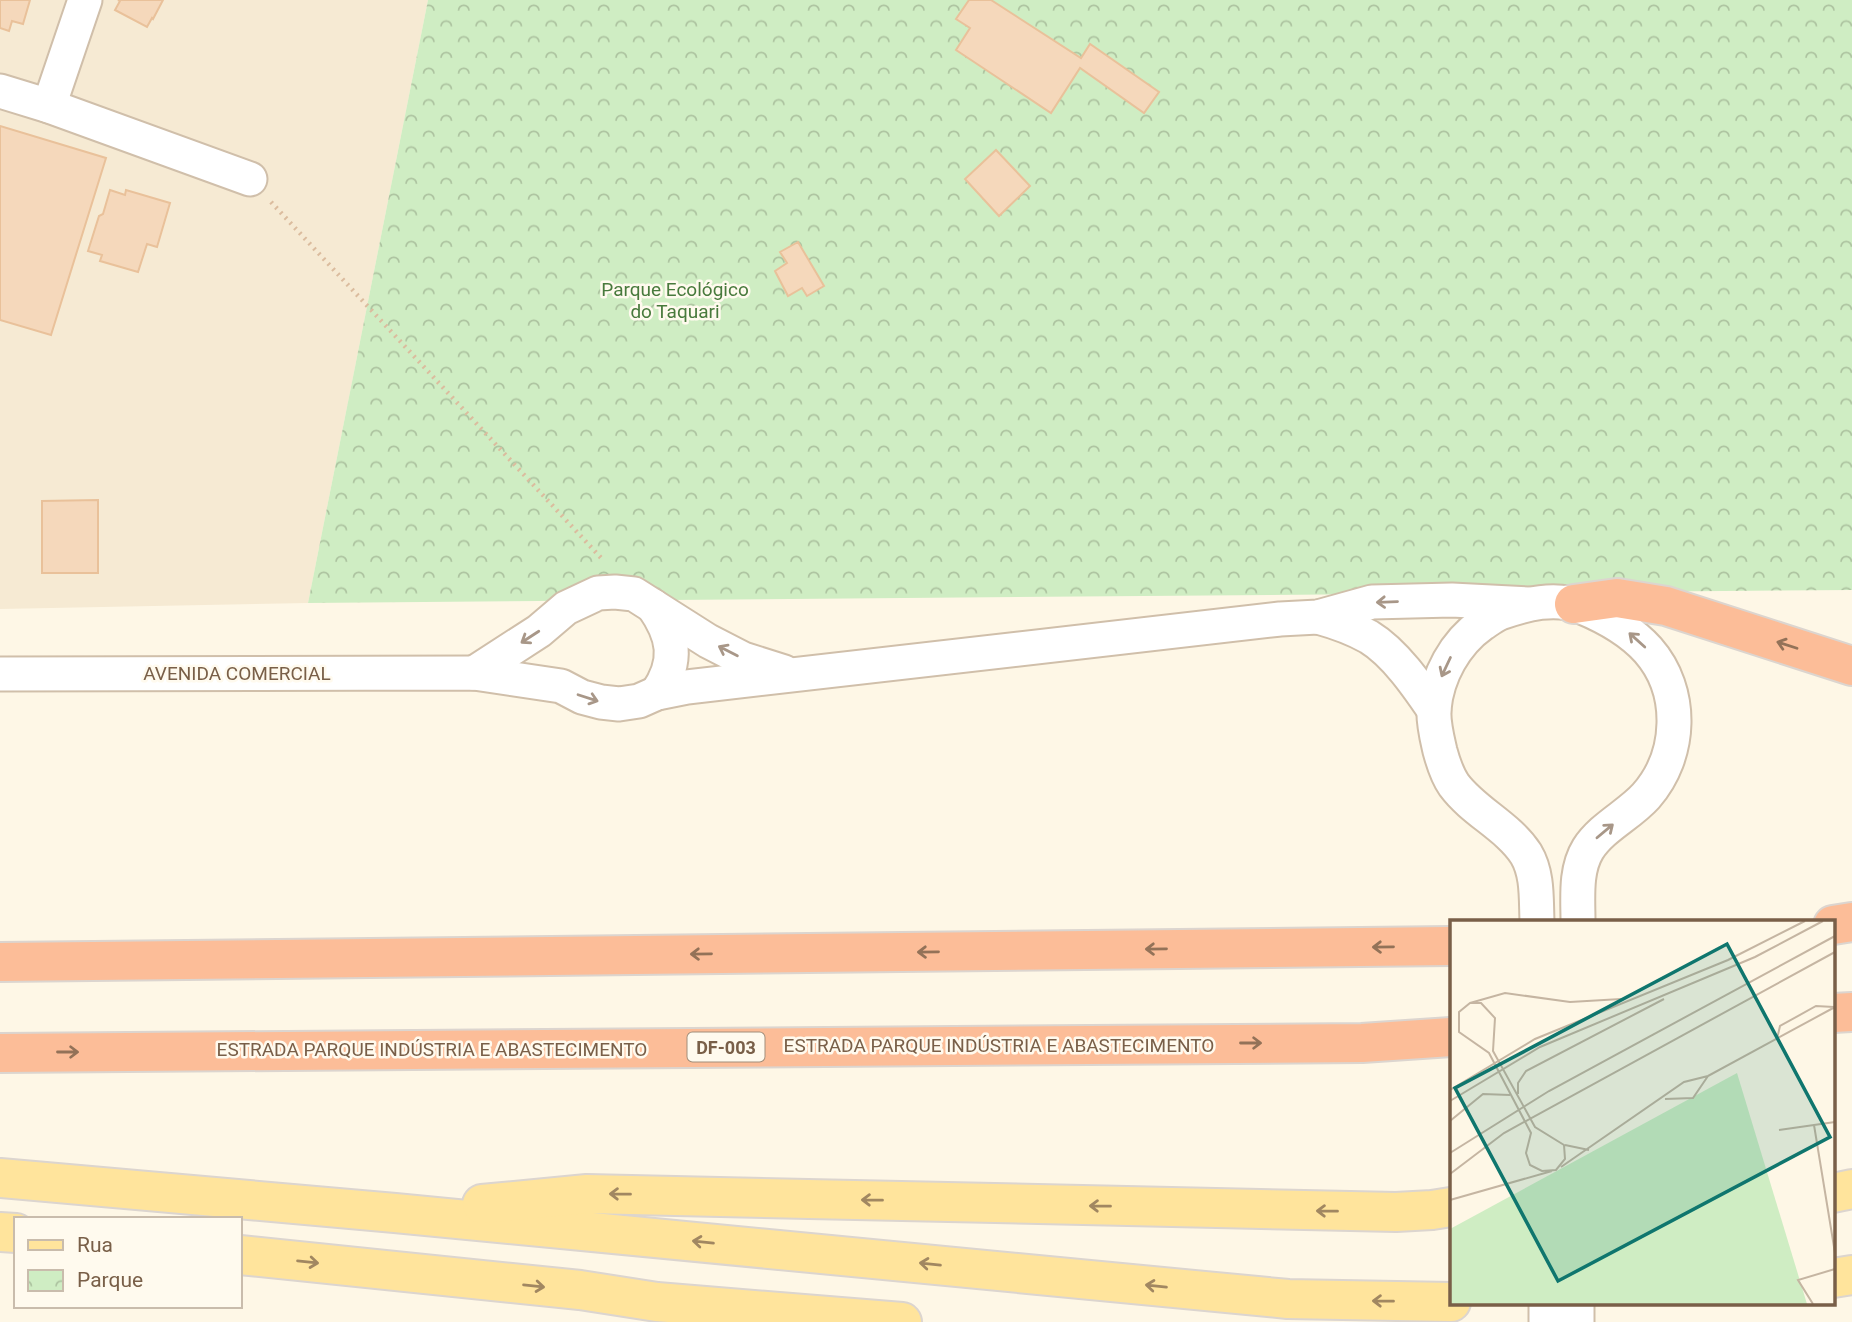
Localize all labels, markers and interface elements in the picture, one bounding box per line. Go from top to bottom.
park label: Parque Ecológico do Taquari [601,278,749,323]
one-way arrow [1376,595,1399,608]
one-way arrow [520,631,540,645]
one-way arrow [1629,632,1646,649]
one-way arrow [1776,638,1798,651]
one-way arrow [718,643,738,657]
one-way arrow [1439,656,1453,677]
street label: AVENIDA COMERCIAL [143,662,331,685]
one-way arrow [577,692,599,705]
one-way arrow [1596,823,1614,839]
inset map [1450,920,1834,1304]
one-way arrow [1372,940,1395,953]
one-way arrow [1144,942,1167,956]
one-way arrow [917,945,940,958]
one-way arrow [689,947,712,961]
road number: DF-003 [688,1032,764,1062]
street label: ESTRADA PARQUE INDÚSTRIA E ABASTECIMENTO [784,1034,1214,1057]
one-way arrow [1239,1037,1262,1050]
street label: ESTRADA PARQUE INDÚSTRIA E ABASTECIMENTO [217,1038,647,1061]
one-way arrow [56,1045,79,1059]
one-way arrow [609,1188,632,1201]
one-way arrow [861,1194,884,1207]
one-way arrow [1089,1199,1112,1212]
one-way arrow [1316,1204,1339,1218]
legend [14,1217,242,1308]
text: Rua [77,1233,113,1257]
one-way arrow [692,1235,715,1248]
one-way arrow [296,1256,318,1269]
one-way arrow [919,1257,942,1270]
text: Parque [77,1268,143,1292]
one-way arrow [522,1279,545,1292]
one-way arrow [1145,1279,1168,1292]
one-way arrow [1372,1294,1395,1308]

